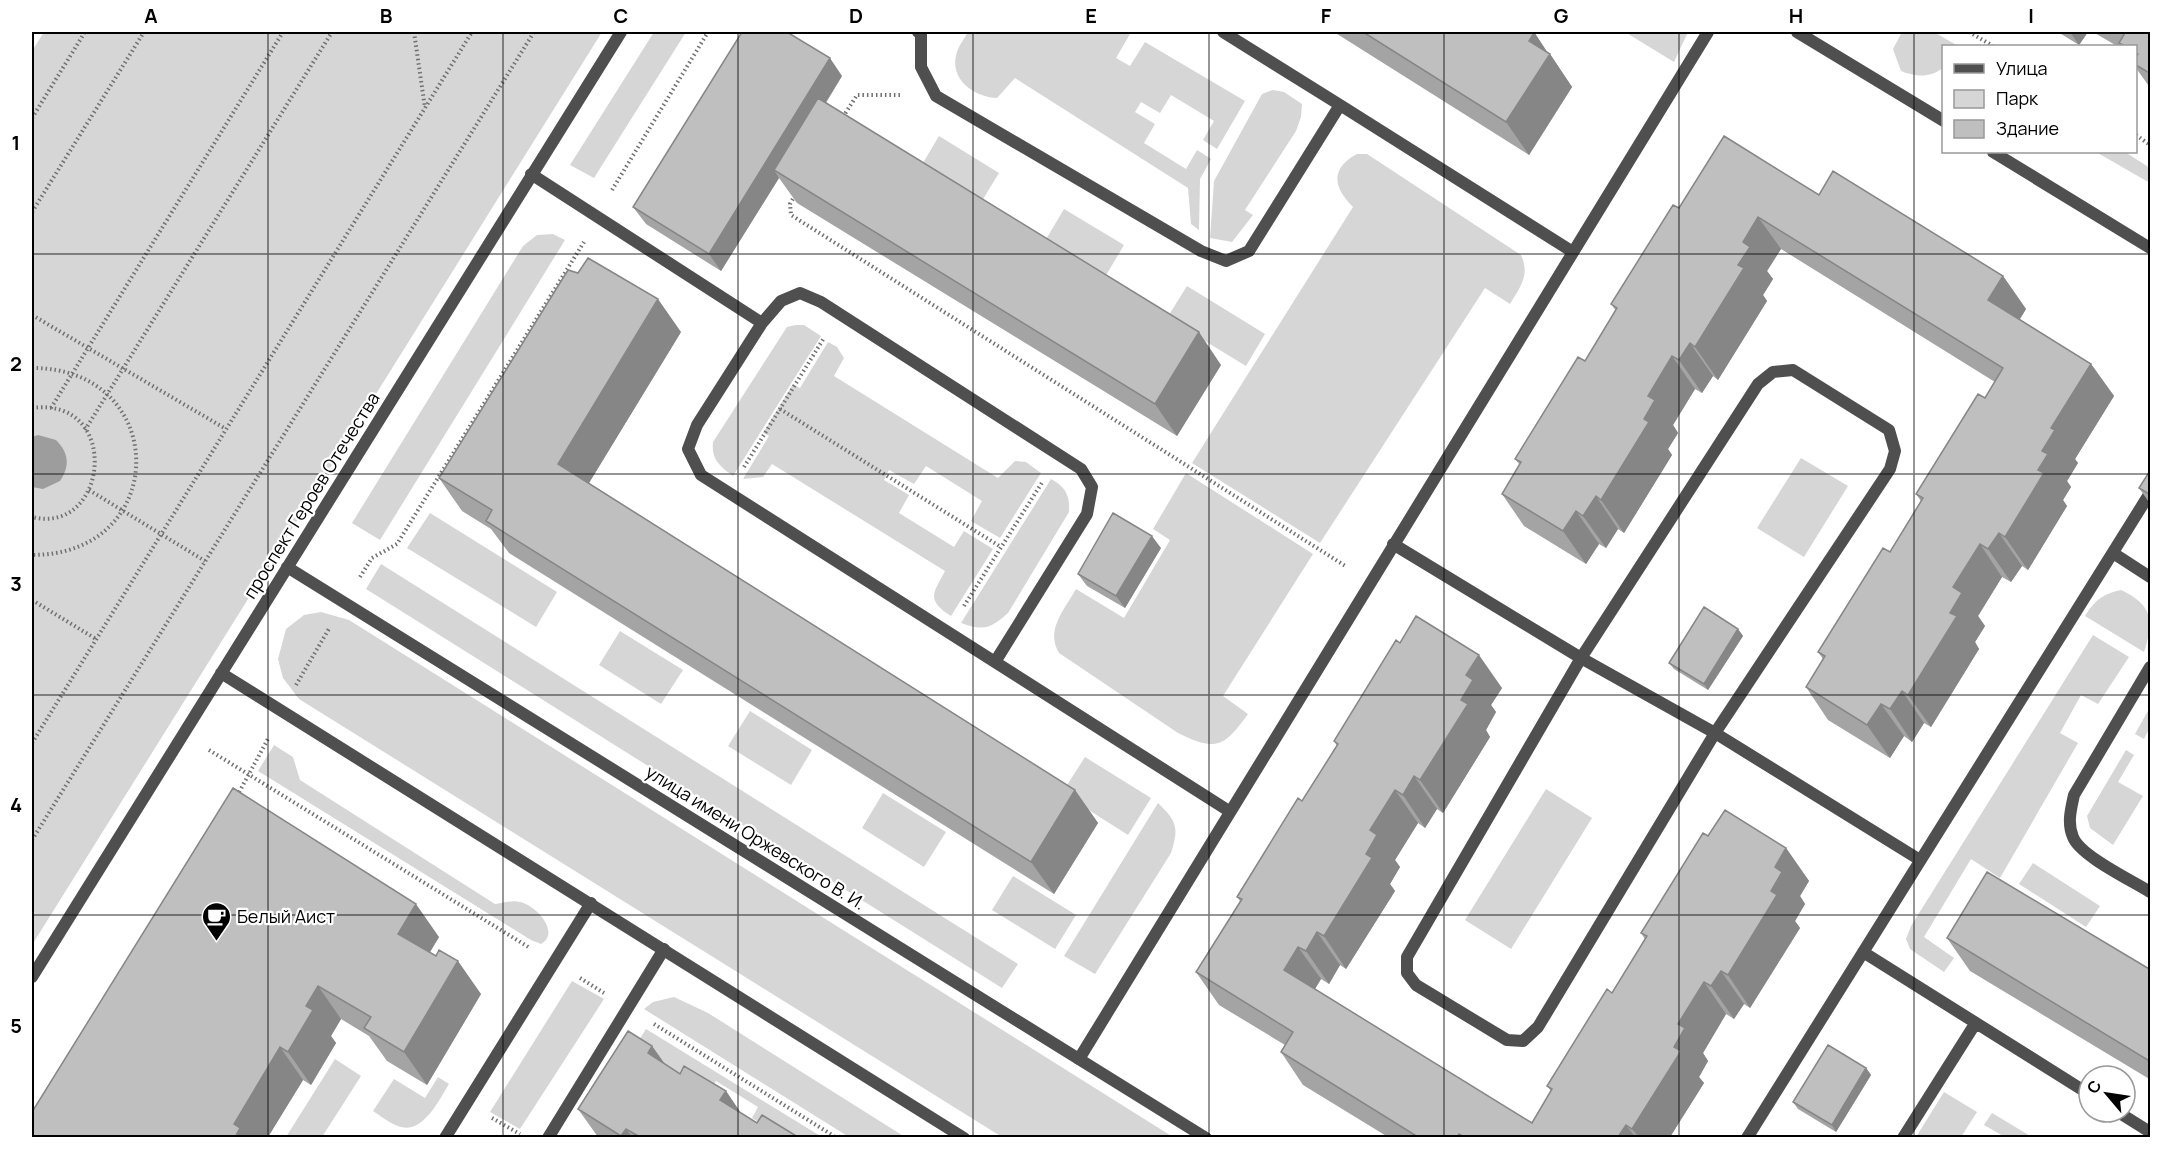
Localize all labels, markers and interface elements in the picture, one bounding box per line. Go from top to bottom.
text: A [144,2,158,29]
text: B [380,2,393,29]
text: C [614,2,628,29]
text: D [849,2,863,29]
text: E [1085,2,1097,29]
text: F [1321,2,1332,29]
text: G [1554,2,1569,29]
text: H [1789,2,1803,29]
text: I [2028,2,2034,29]
legend [1942,45,2137,153]
text: Улица [1996,56,2048,80]
text: Парк [1996,86,2039,110]
text: Здание [1996,116,2059,140]
text: 1 [12,129,20,156]
text: 2 [10,350,22,377]
street label: проспект Героев Отечества [237,387,385,603]
text: 3 [10,570,22,597]
street label: улица имени Оржевского В. И. [641,759,871,915]
text: 4 [10,791,22,818]
cafe icon: Белый Аист [200,900,232,942]
place label: Белый Аист [237,904,335,928]
text: 5 [10,1012,22,1039]
north arrow [2077,1064,2137,1124]
text: С [2081,1076,2106,1097]

